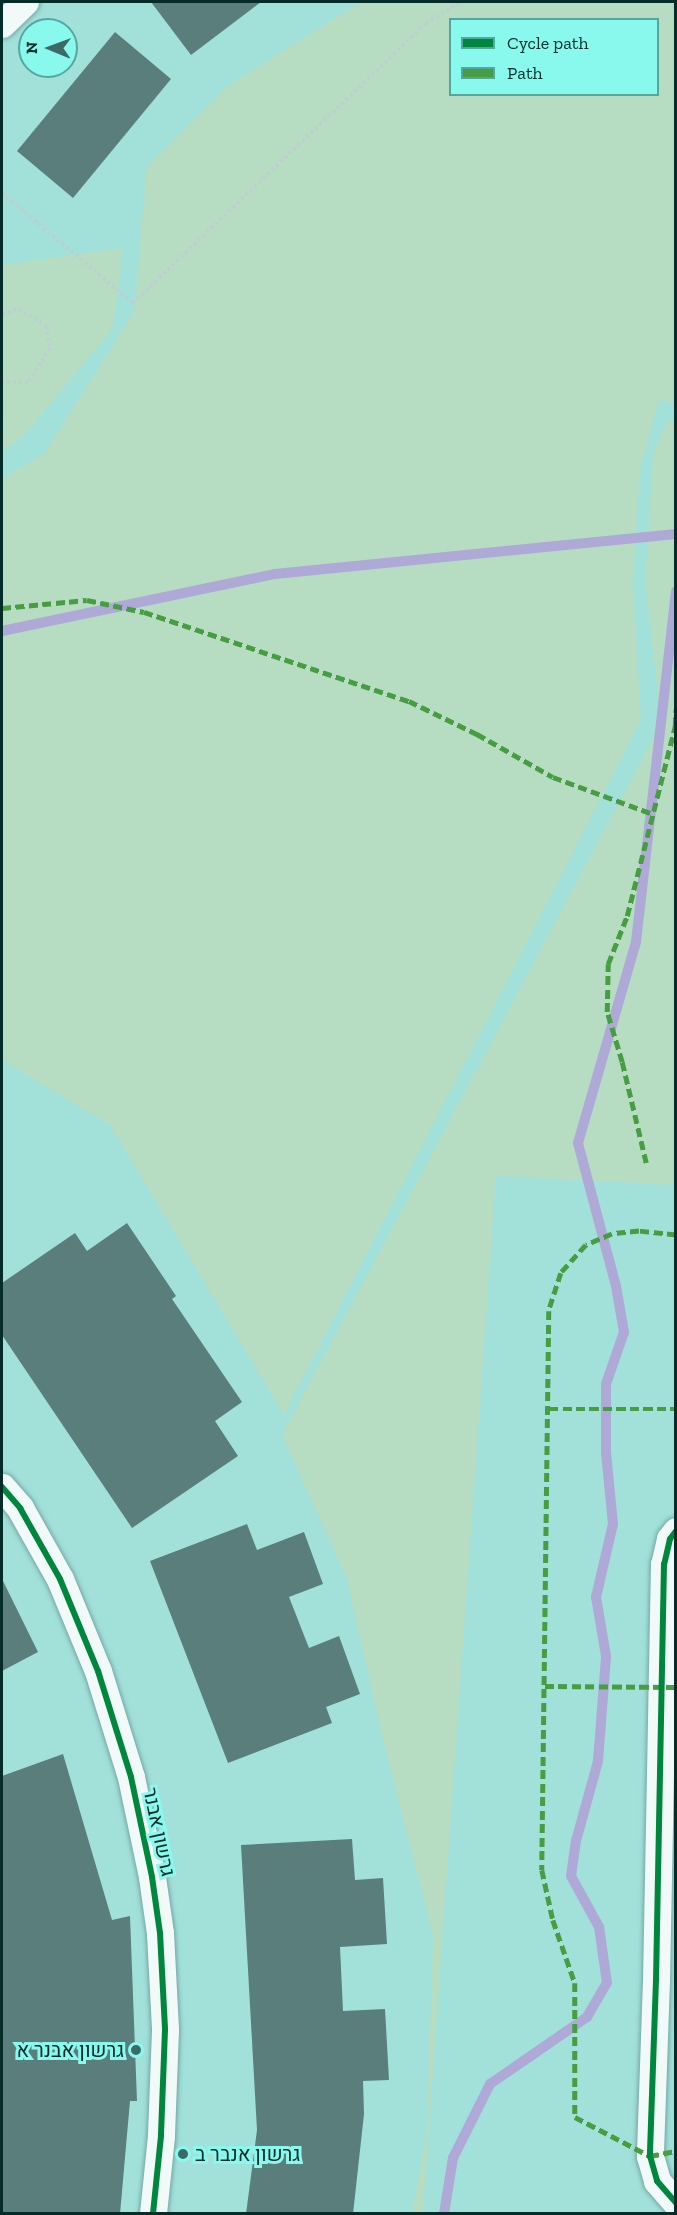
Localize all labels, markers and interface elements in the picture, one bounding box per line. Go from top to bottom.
north arrow [18,18,78,78]
legend [449,18,659,96]
text: Cycle path [507,32,589,54]
text: N [22,41,41,54]
text: Path [507,62,543,84]
street label: גרשון אבנר [138,1785,180,1879]
place label: גרשון אבנר א [17,2038,124,2062]
marker: גרשון אבנר א [129,2043,143,2057]
place label: גרשון אנבר ב [195,2142,300,2166]
marker: גרשון אנבר ב [176,2147,190,2161]

